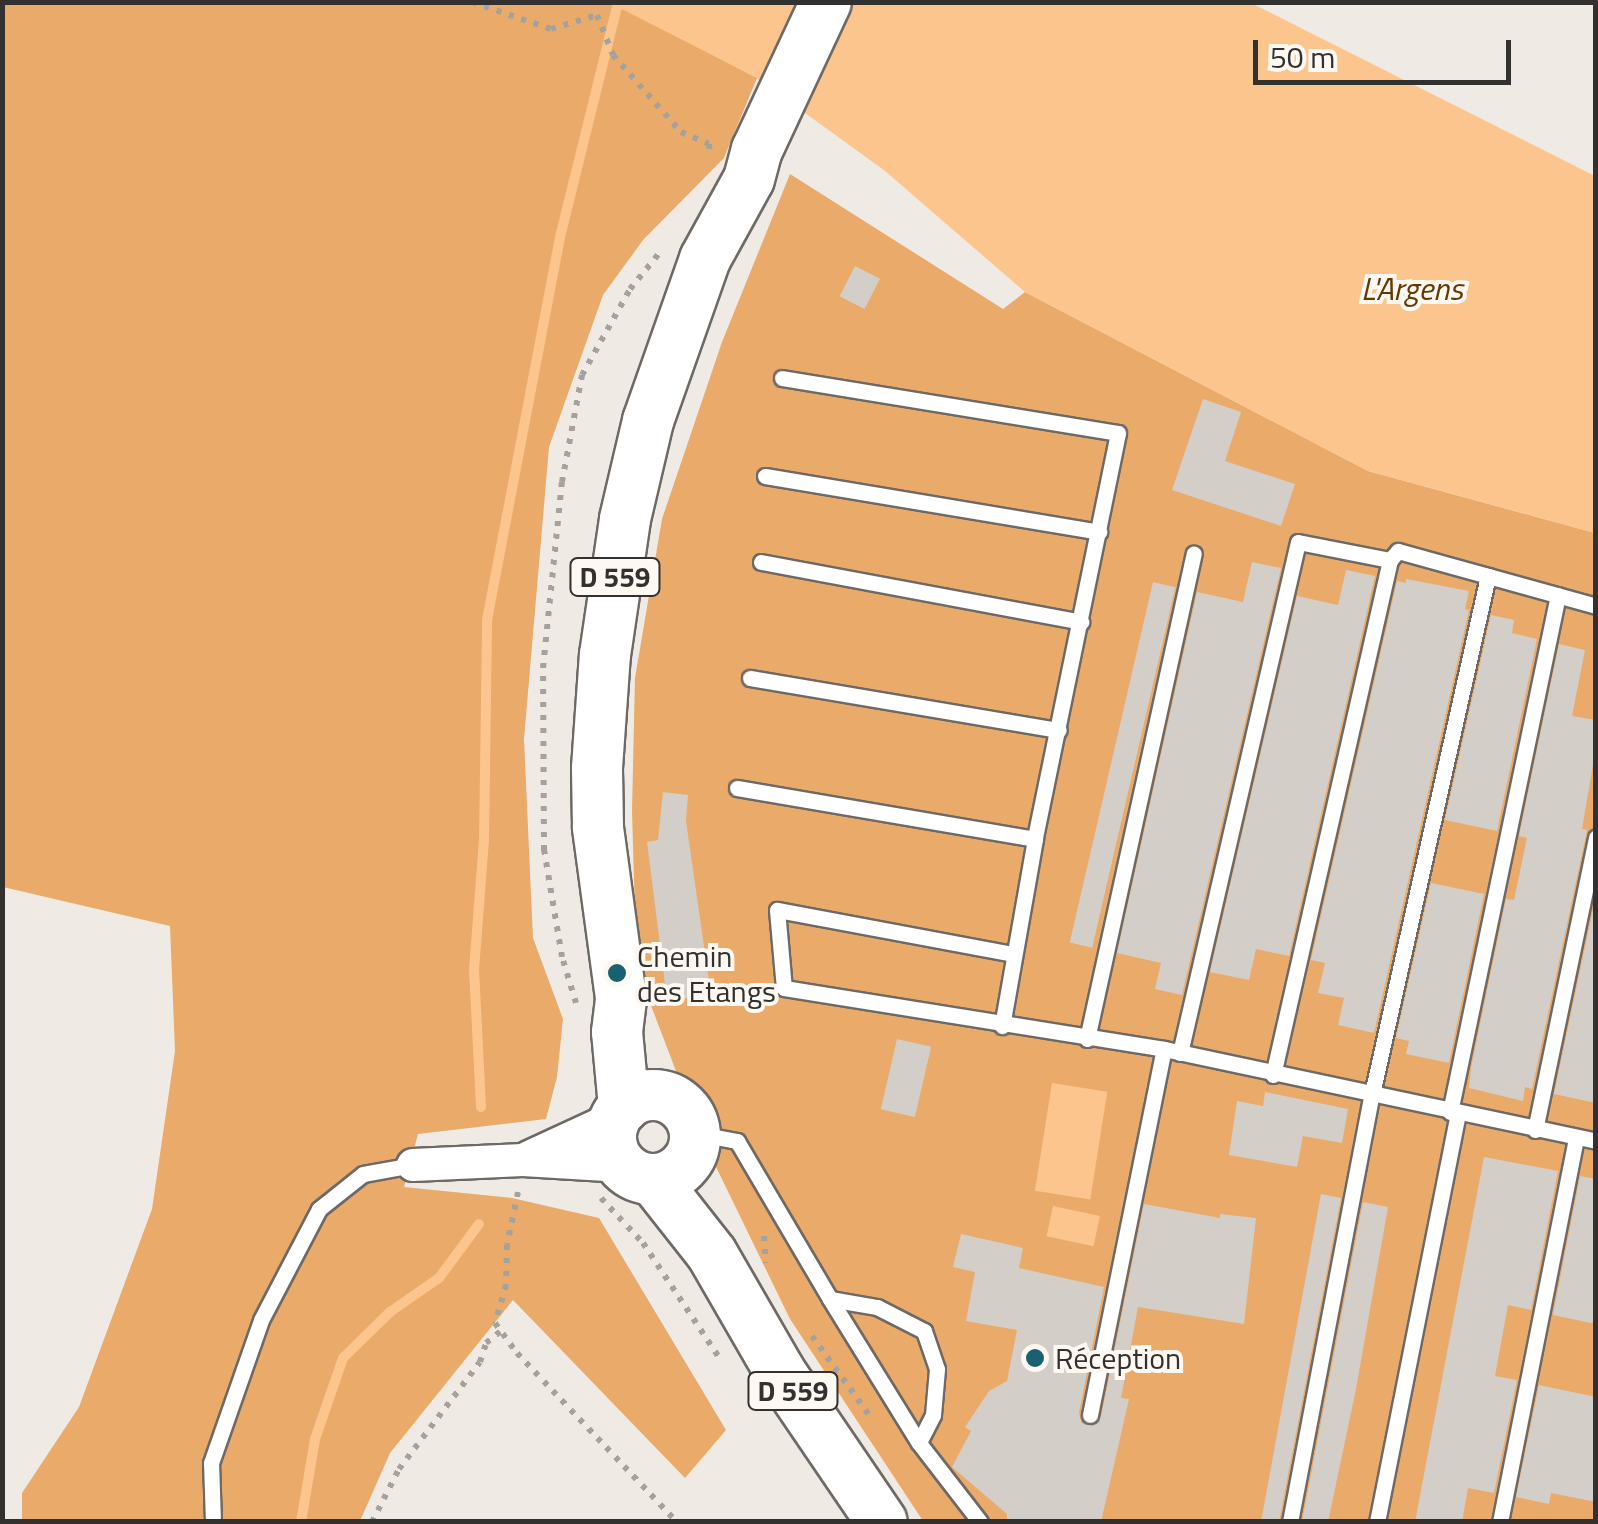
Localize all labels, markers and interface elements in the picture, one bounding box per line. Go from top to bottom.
scale bar [1258,20,1516,82]
text: 50 m [1270,34,1335,80]
water label: L'Argens [1361,269,1463,307]
road number: D 559 [568,554,662,600]
place label: Chemin des Etangs [637,938,776,1008]
marker: Chemin des Etangs [606,962,628,984]
place label: Réception [1055,1340,1181,1376]
marker: Réception [1024,1347,1046,1369]
road number: D 559 [746,1368,840,1414]

